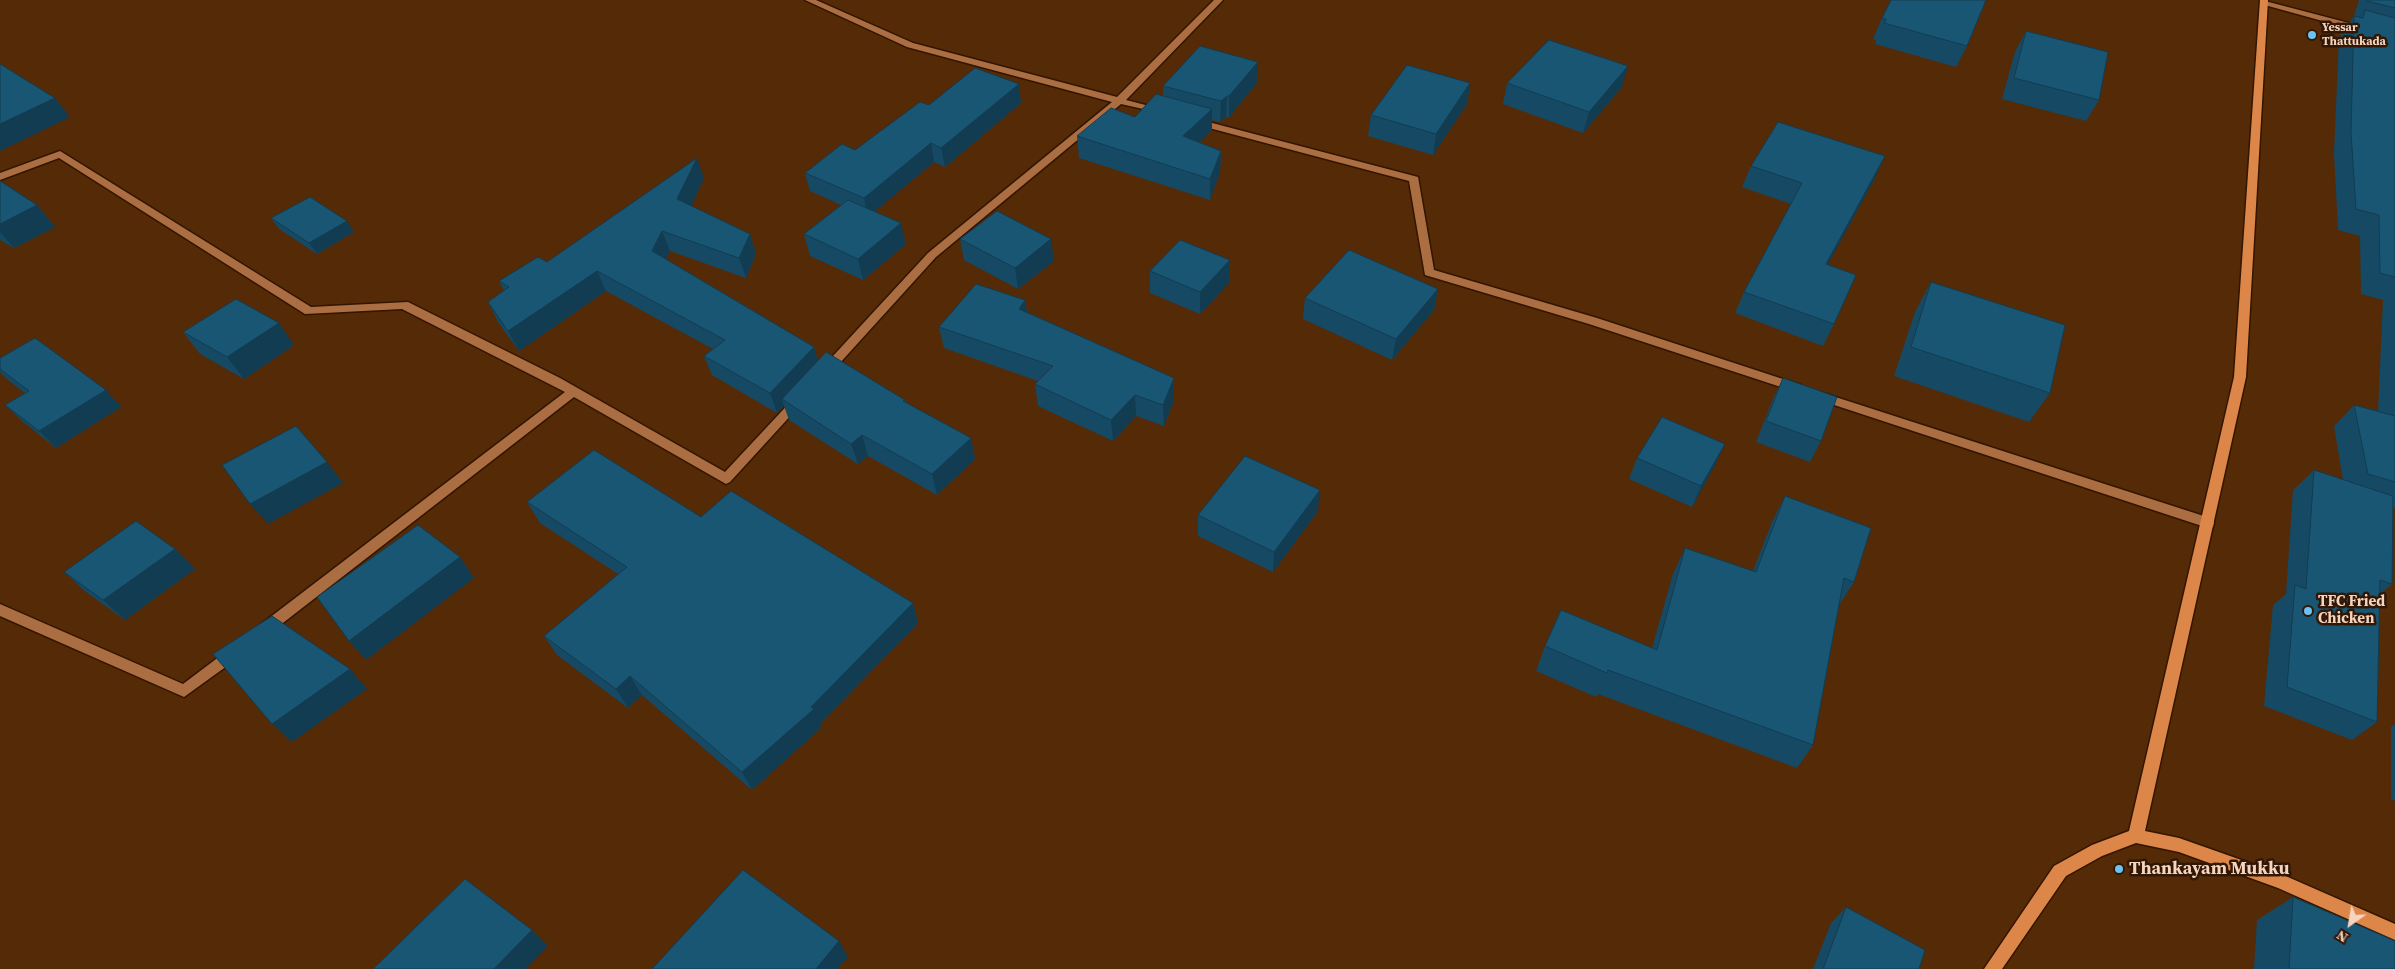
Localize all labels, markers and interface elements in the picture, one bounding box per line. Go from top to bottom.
place label: Yessar Thattukada [2322,21,2386,49]
marker: Yessar Thattukada [2306,29,2318,41]
place label: TFC Fried Chicken [2318,593,2385,628]
marker: TFC Fried Chicken [2302,605,2314,617]
place label: Thankayam Mukku [2129,858,2289,880]
marker: Thankayam Mukku [2113,863,2125,875]
north arrow [2325,899,2375,949]
text: N [2332,926,2352,948]

